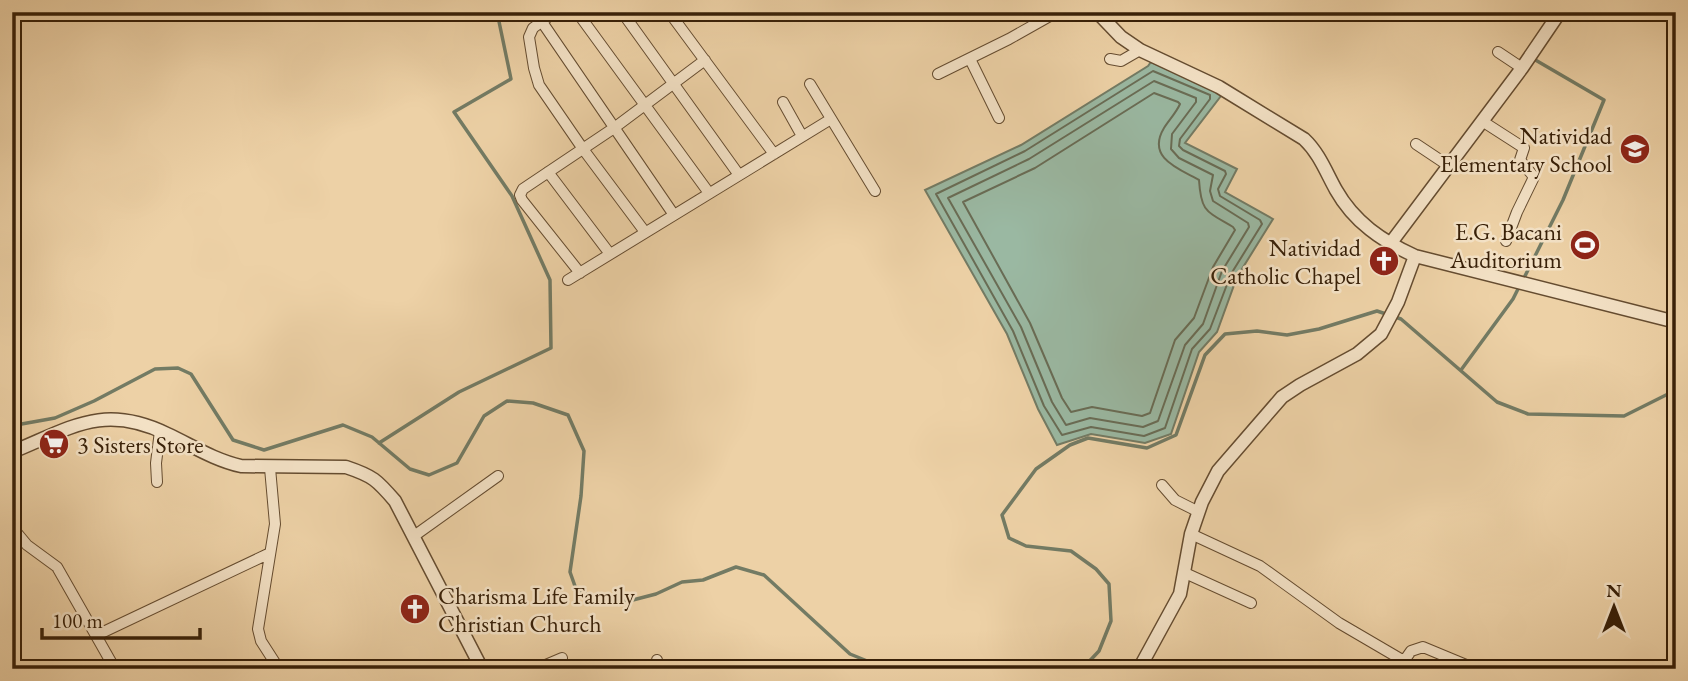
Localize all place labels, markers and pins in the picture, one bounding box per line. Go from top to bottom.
place label: Natividad Elementary School [1440,120,1613,179]
school or university icon: Natividad Elementary School [1618,132,1652,166]
place label: E.G. Bacani Auditorium [1449,216,1562,275]
sports icon: E.G. Bacani Auditorium [1568,228,1602,262]
place label: Natividad Catholic Chapel [1210,232,1362,291]
church icon: Natividad Catholic Chapel [1367,244,1401,278]
supermarket icon: 3 Sisters Store [37,427,71,461]
place label: 3 Sisters Store [77,429,204,460]
place label: Charisma Life Family Christian Church [438,580,635,639]
church icon: Charisma Life Family Christian Church [398,592,432,626]

